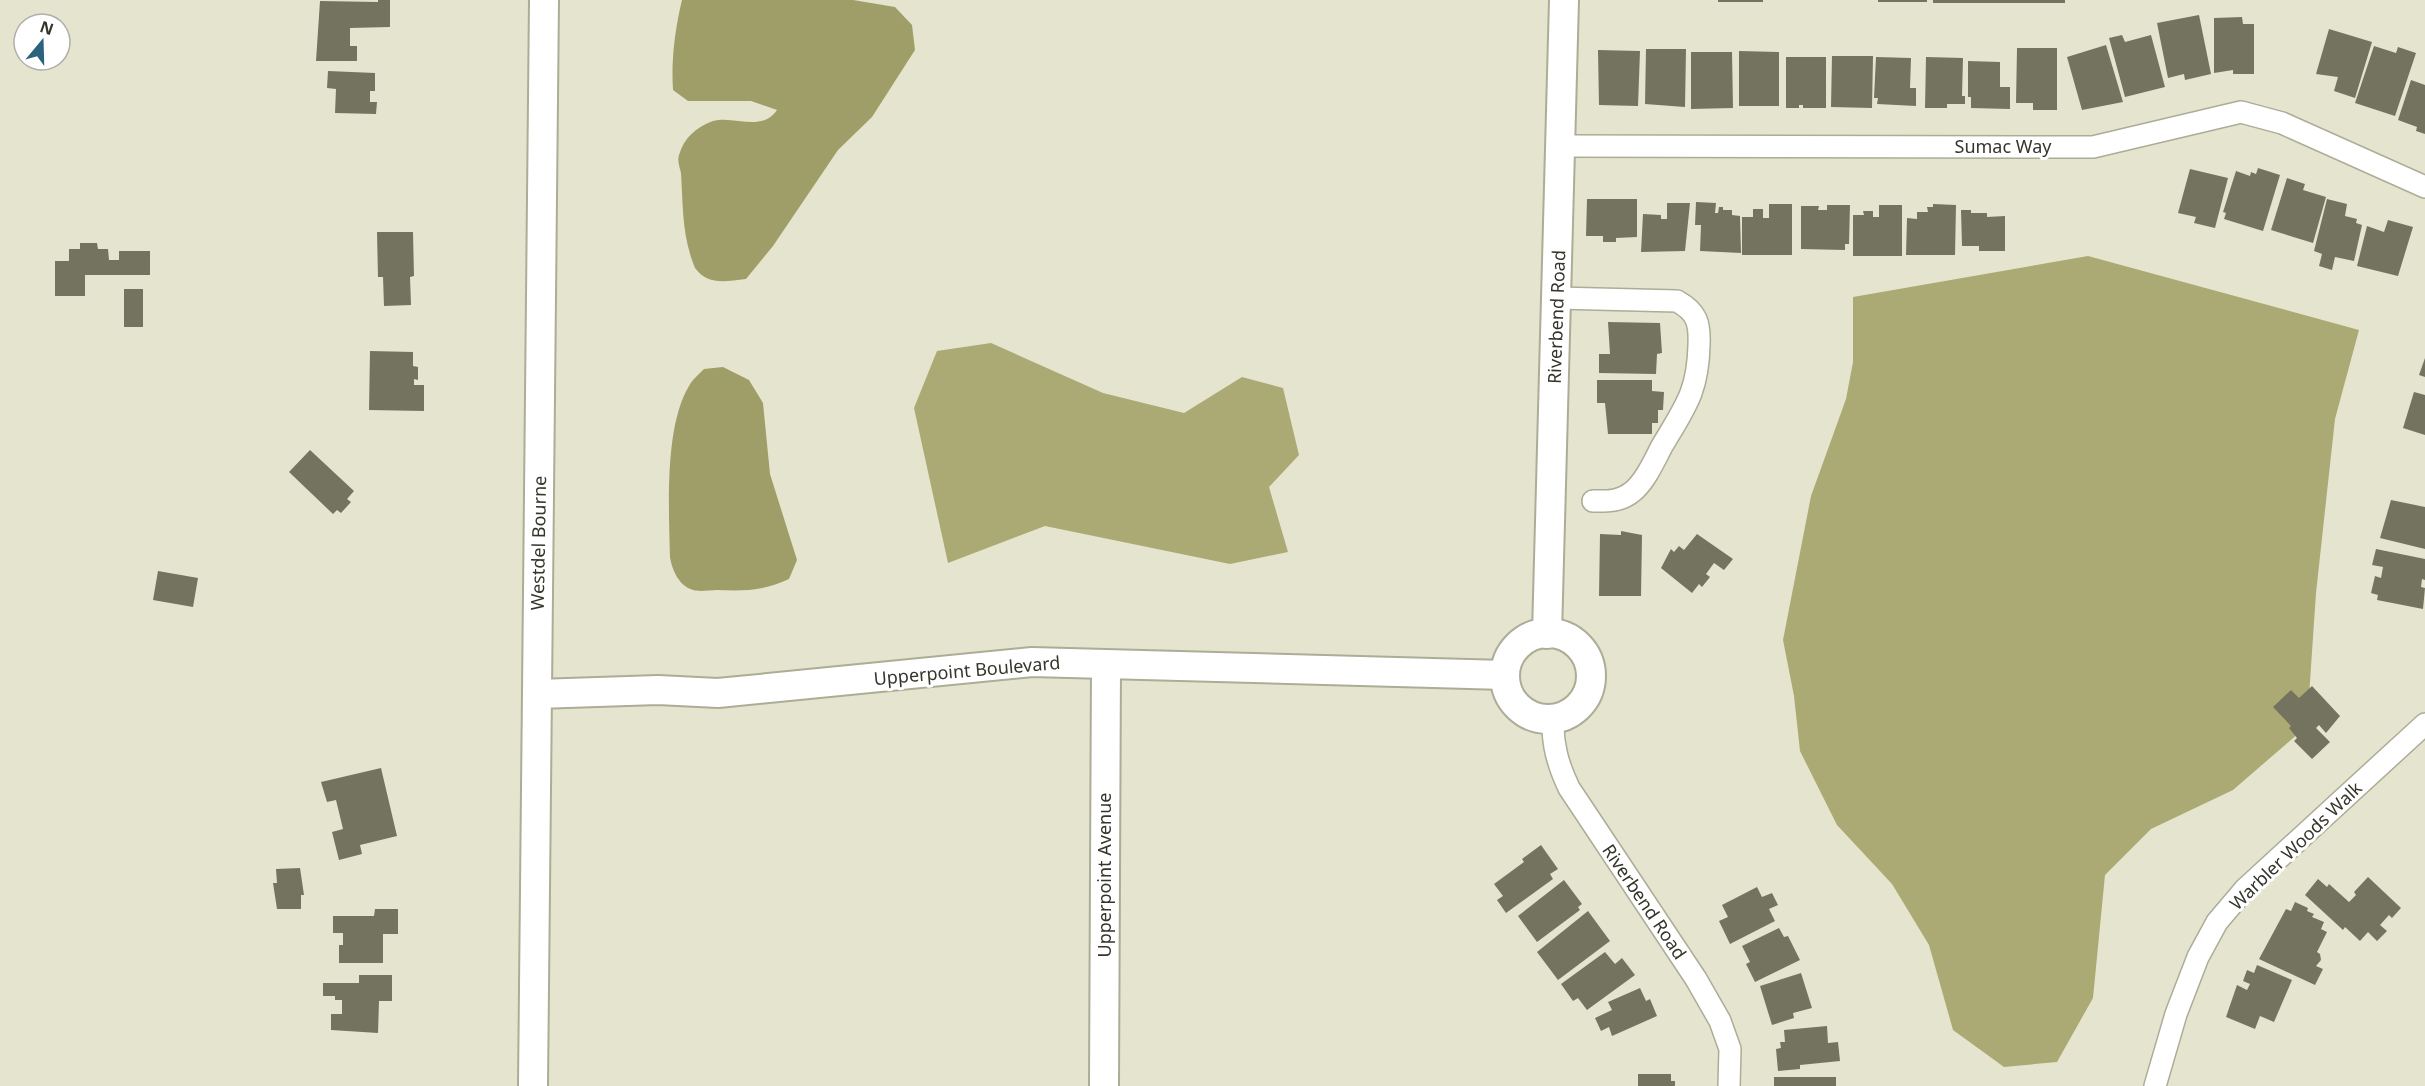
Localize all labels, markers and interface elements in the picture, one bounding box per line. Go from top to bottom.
north arrow [12,12,72,72]
text: N [37,15,57,40]
street label: Sumac Way [1955,134,2052,158]
street label: Riverbend Road [1542,250,1570,384]
street label: Westdel Bourne [525,475,551,610]
street label: Upperpoint Boulevard [873,650,1061,690]
street label: Warbler Woods Walk [2224,776,2367,915]
street label: Upperpoint Avenue [1092,793,1116,958]
street label: Riverbend Road [1597,839,1692,964]

